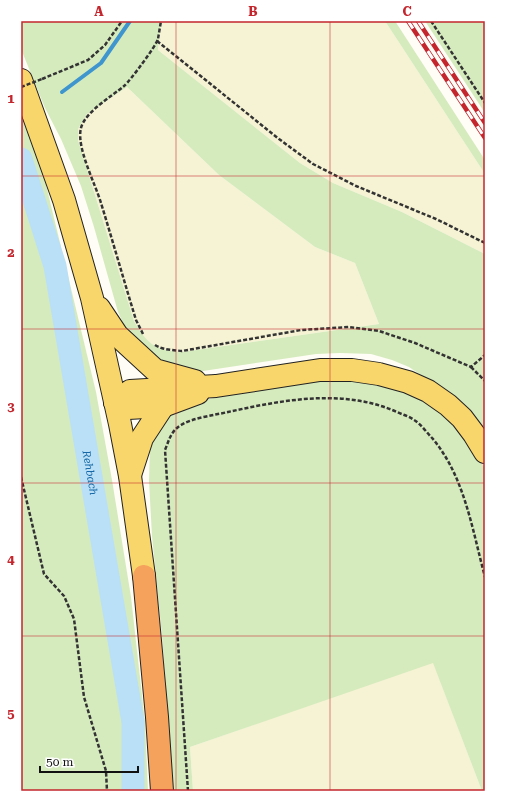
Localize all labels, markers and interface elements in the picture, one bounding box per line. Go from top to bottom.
text: A [94,4,104,19]
text: B [248,4,258,19]
text: C [402,4,412,19]
text: 1 [7,91,15,106]
text: 2 [7,245,15,260]
text: 3 [7,399,15,414]
water label: Rehbach [79,448,100,497]
text: 4 [7,552,15,567]
text: 5 [7,706,15,721]
scale bar [40,748,138,774]
text: 50 m [46,755,73,769]

